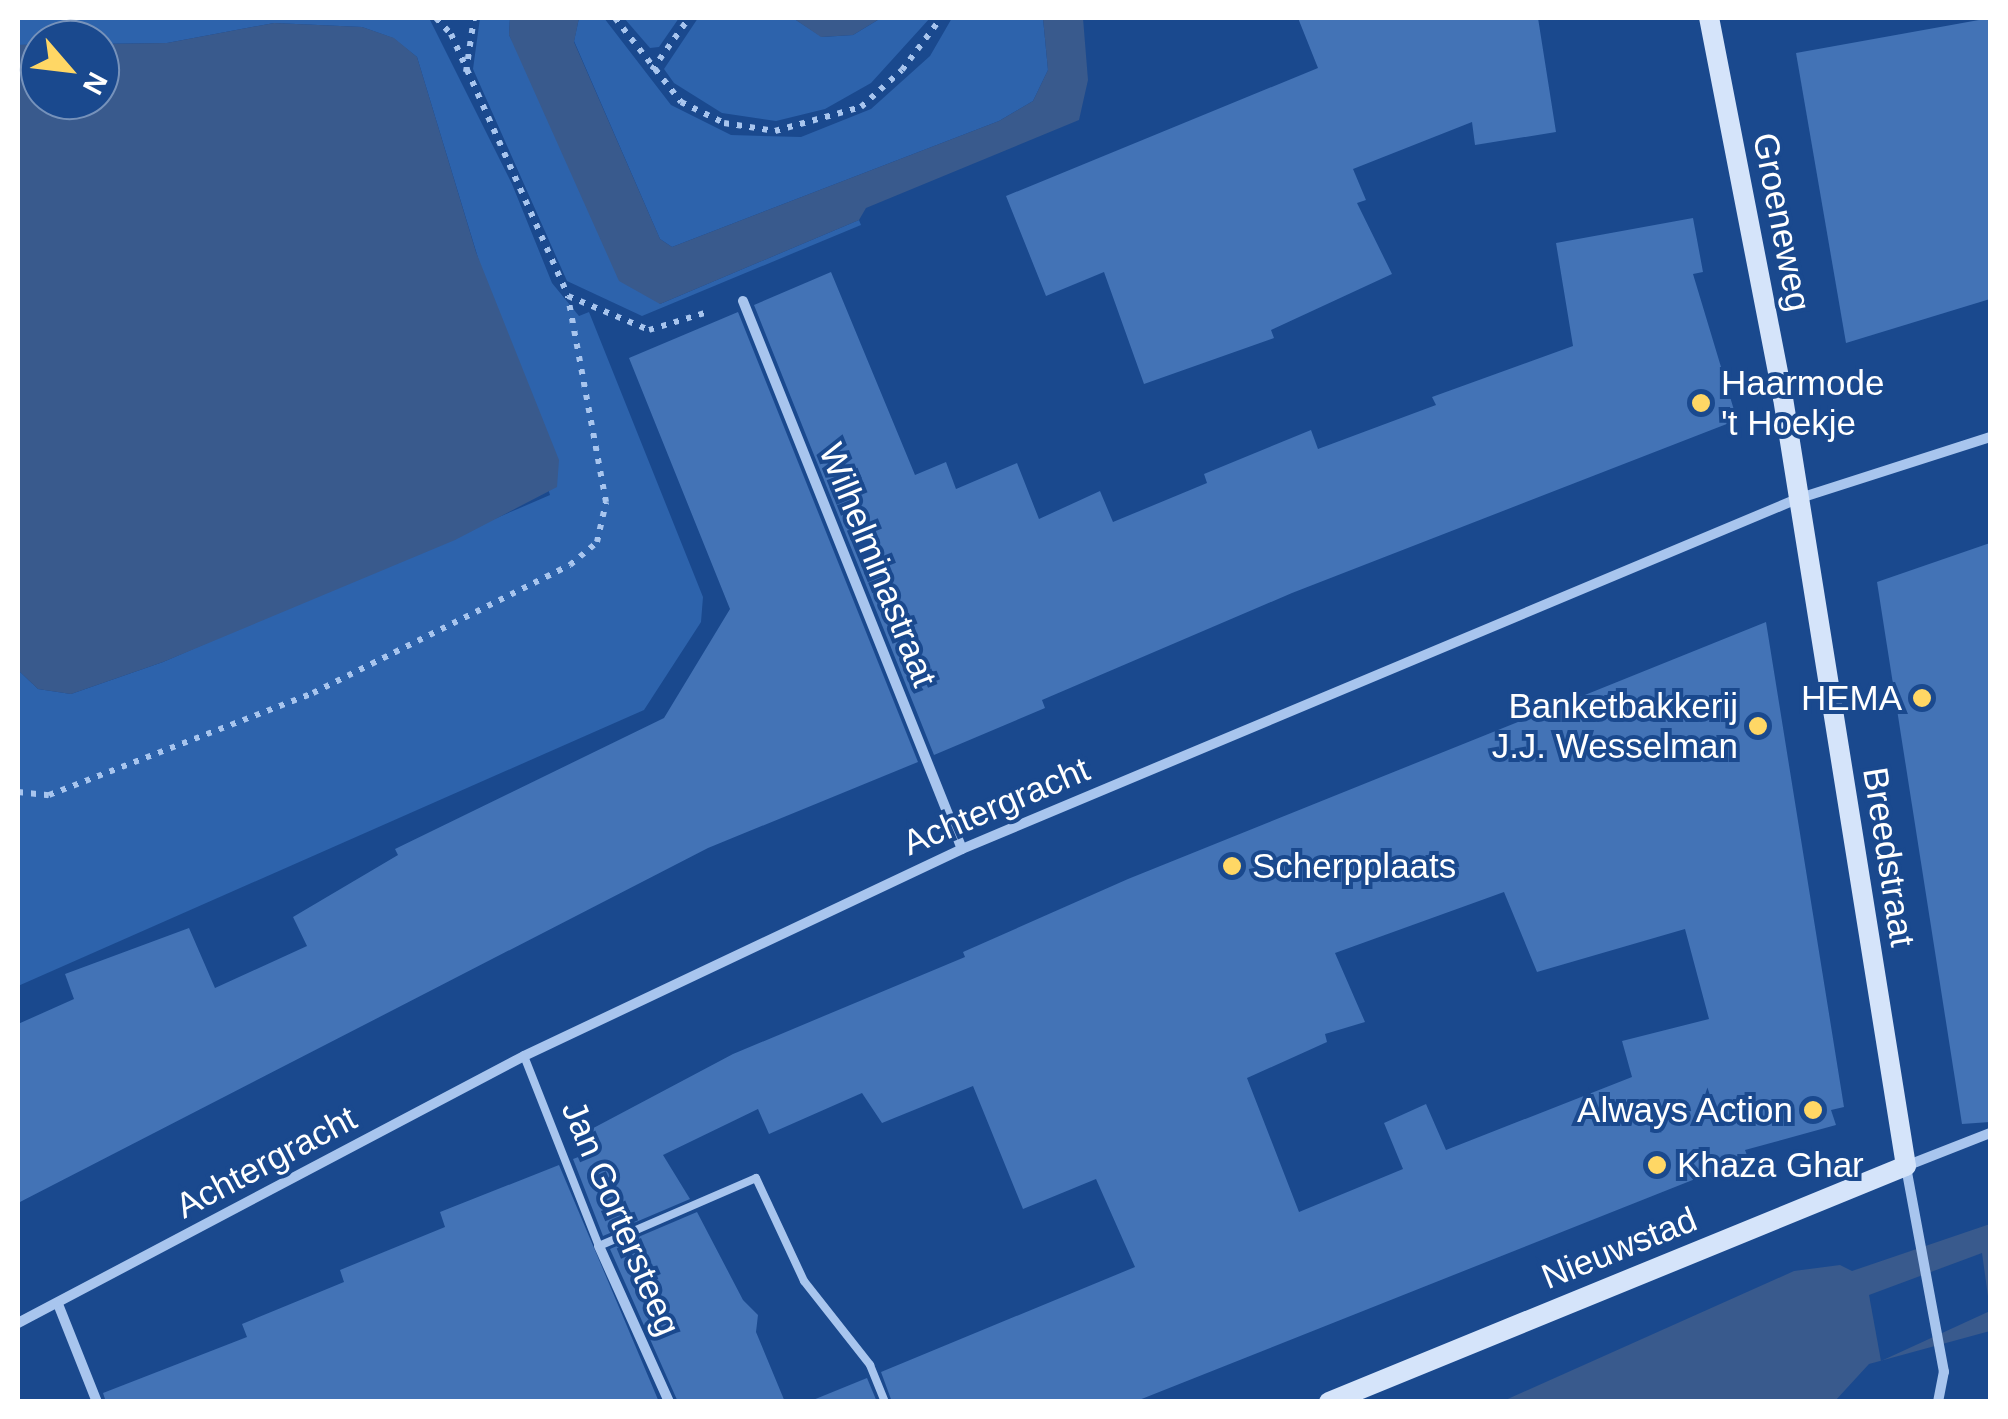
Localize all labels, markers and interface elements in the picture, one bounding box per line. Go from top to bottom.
north arrow [20,20,120,120]
text: N [77,67,114,100]
street label: Groeneweg [1744,129,1820,315]
place label: Haarmode 't Hoekje [1721,362,1884,444]
marker: Haarmode 't Hoekje [1690,392,1712,414]
street label: Wilhelminastraat [810,437,946,693]
place label: HEMA [1801,677,1902,719]
place label: Banketbakkerij J.J. Wesselman [1492,685,1738,767]
marker: HEMA [1911,687,1933,709]
marker: Banketbakkerij J.J. Wesselman [1747,715,1769,737]
street label: Achtergracht [896,748,1096,864]
street label: Breedstraat [1854,764,1924,950]
place label: Scherpplaats [1252,845,1456,887]
marker: Scherpplaats [1221,855,1243,877]
place label: Always Action [1575,1089,1793,1131]
street label: Jan Gortersteeg [553,1094,689,1342]
street label: Achtergracht [169,1097,363,1227]
marker: Always Action [1802,1099,1824,1121]
place label: Khaza Ghar [1677,1144,1864,1186]
marker: Khaza Ghar [1646,1154,1668,1176]
street label: Nieuwstad [1535,1198,1703,1298]

